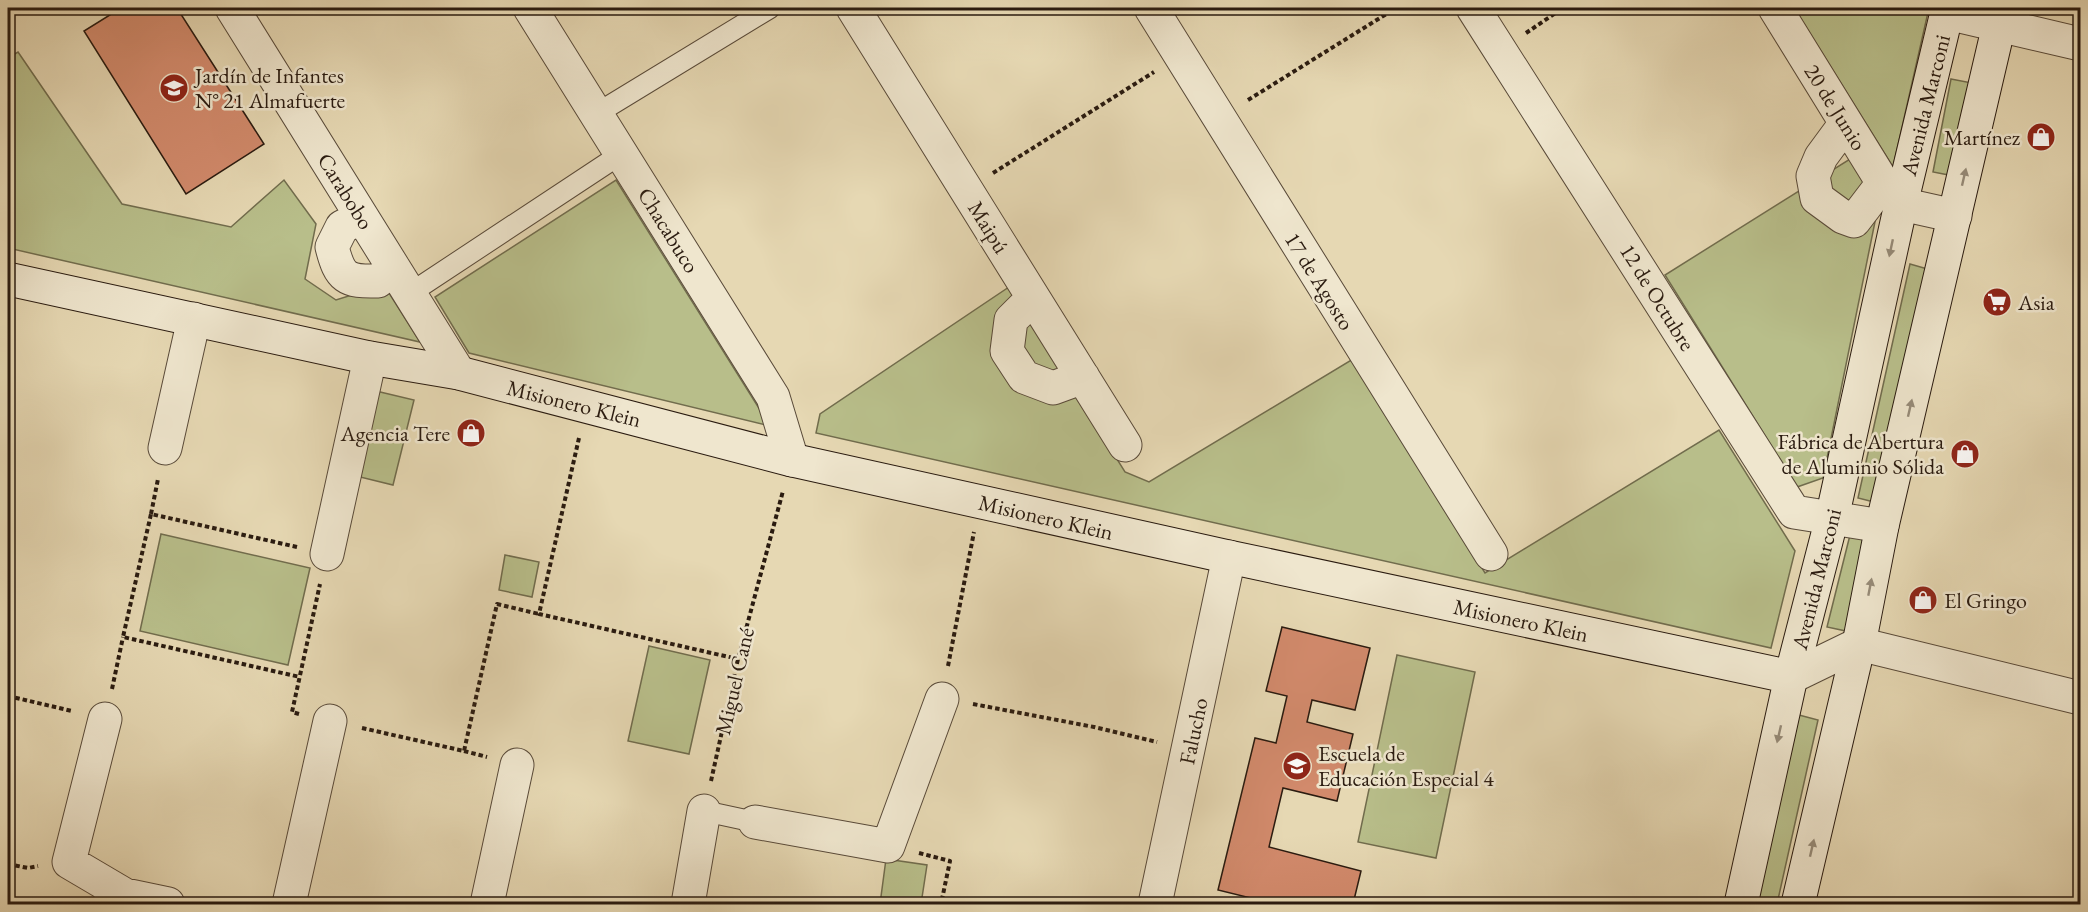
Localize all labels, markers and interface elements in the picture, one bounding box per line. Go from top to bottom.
street label: Avenida Marconi [1894,31,1957,180]
street label: 20 de Junio [1798,59,1874,156]
place label: Jardín de Infantes N° 21 Almafuerte [193,61,346,115]
school or university icon: Jardín de Infantes N° 21 Almafuerte [158,72,190,104]
shop icon: Martínez [2025,121,2057,153]
place label: Martínez [1944,123,2021,152]
street label: Carabobo [311,148,380,235]
one-way arrow [1959,168,1969,186]
street label: Chacabuco [631,182,706,279]
street label: Maipú [961,196,1016,259]
street label: 17 de Agosto [1278,227,1361,336]
street label: 12 de Octubre [1613,238,1702,357]
one-way arrow [1886,239,1896,258]
supermarket icon: Asia [1981,286,2013,318]
place label: Asia [2017,288,2055,317]
street label: Misionero Klein [504,373,644,434]
one-way arrow [1905,399,1915,417]
shop icon: Agencia Tere [455,417,487,449]
place label: Agencia Tere [340,419,450,448]
place label: Fábrica de Abertura de Aluminio Sólida [1778,427,1944,481]
shop icon: Fábrica de Abertura de Aluminio Sólida [1949,438,1981,470]
street label: Misionero Klein [976,488,1116,547]
street label: Avenida Marconi [1785,505,1848,654]
one-way arrow [1866,577,1875,596]
shop icon: El Gringo [1907,584,1939,616]
place label: El Gringo [1944,586,2027,615]
street label: Misionero Klein [1451,592,1591,649]
street label: Miguel Cané [708,624,761,738]
street label: Falucho [1172,695,1215,767]
one-way arrow [1773,725,1783,744]
place label: Escuela de Educación Especial 4 [1318,739,1494,793]
school or university icon: Escuela de Educación Especial 4 [1281,750,1313,782]
one-way arrow [1807,838,1817,857]

